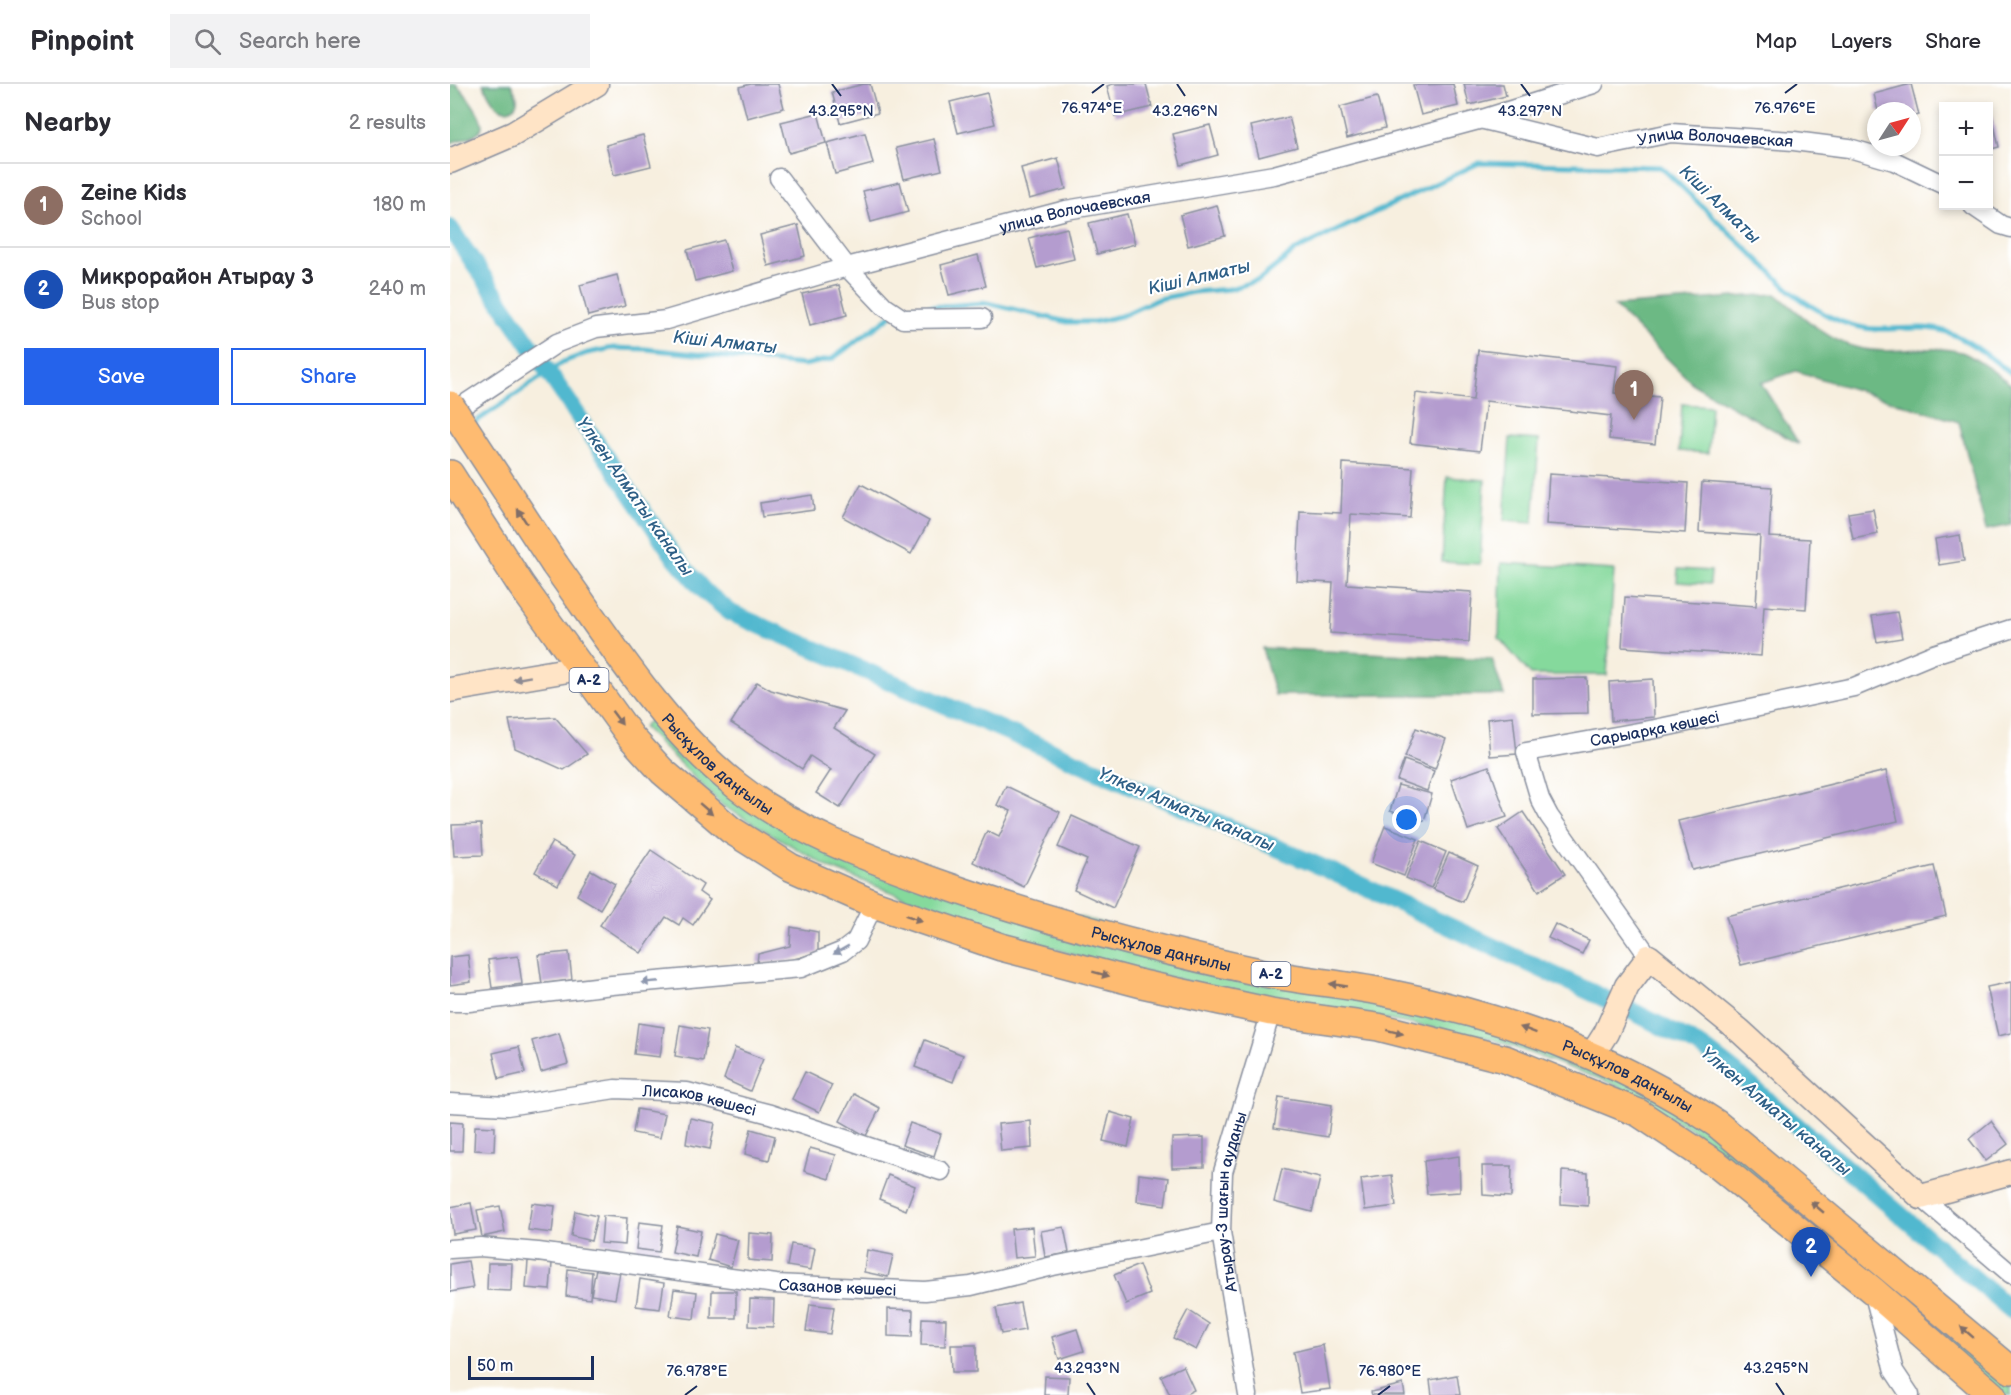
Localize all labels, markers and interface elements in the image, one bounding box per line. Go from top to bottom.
search box [170,14,590,68]
text: Pinpoint [30,25,134,58]
icon: search [191,25,224,58]
text: Search here [239,28,361,55]
text: Map [1755,29,1797,54]
text: Layers [1830,29,1892,54]
text: Share [1925,29,1981,54]
text: 76.974°E [1062,99,1123,118]
text: 76.976°E [1754,99,1816,118]
text: 43.295°N [808,102,874,121]
text: 43.296°N [1152,102,1218,121]
text: 43.297°N [1498,102,1562,121]
north arrow [1867,102,1921,156]
map controls [1939,102,1993,210]
button: + [1939,102,1993,156]
text: Nearby [24,108,111,139]
text: 2 results [349,111,426,135]
street label: Улица Волочаевская [1636,124,1794,152]
button: − [1939,156,1993,210]
water label: Кіші Алматы [1675,161,1764,248]
text: Zeine Kids [81,180,187,207]
street label: улица Волочаевская [998,188,1152,238]
text: 1 [39,193,48,217]
text: 180 m [373,193,426,217]
text: School [81,207,142,231]
water label: Кіші Алматы [1146,256,1252,299]
text: Микрорайон Атырау 3 [81,264,314,291]
text: 2 [38,277,49,301]
text: 240 m [369,277,426,301]
text: Bus stop [81,291,160,315]
water label: Кіші Алматы [672,327,778,358]
button: Save [24,348,219,405]
button: Share [231,348,426,405]
pin: 1 [1614,370,1654,420]
water label: Үлкен Алматы каналы [572,413,698,580]
one-way arrow [517,508,528,524]
road number: A-2 [570,668,608,692]
one-way arrow [512,674,531,683]
street label: Сарыарқа көшесі [1589,708,1721,751]
one-way arrow [611,709,623,725]
street label: Рысқұлов даңғылы [657,710,776,820]
water label: Үлкен Алматы каналы [1095,763,1277,856]
one-way arrow [698,802,713,815]
your location [1392,805,1421,834]
one-way arrow [906,914,924,924]
street label: Рысқұлов даңғылы [1088,923,1233,976]
one-way arrow [832,945,849,955]
road number: A-2 [1252,962,1290,986]
one-way arrow [1092,969,1111,979]
one-way arrow [641,977,660,986]
one-way arrow [1329,980,1348,989]
one-way arrow [1518,1025,1536,1035]
one-way arrow [1386,1027,1405,1037]
street label: Рысқұлов даңғылы [1559,1037,1696,1117]
water label: Үлкен Алматы каналы [1696,1042,1855,1180]
street label: Лисаков көшесі [641,1082,758,1121]
street label: Атырау-3 шағын ауданы [1213,1110,1252,1295]
one-way arrow [1810,1201,1825,1214]
pin: 2 [1792,1228,1830,1277]
street label: Сазанов көшесі [778,1276,897,1301]
one-way arrow [1960,1326,1975,1339]
scale bar [468,1353,594,1380]
text: 50 m [477,1357,513,1376]
text: 43.293°N [1054,1359,1120,1378]
text: 43.295°N [1743,1359,1809,1378]
text: 76.978°E [666,1362,728,1381]
text: 76.980°E [1359,1362,1421,1381]

